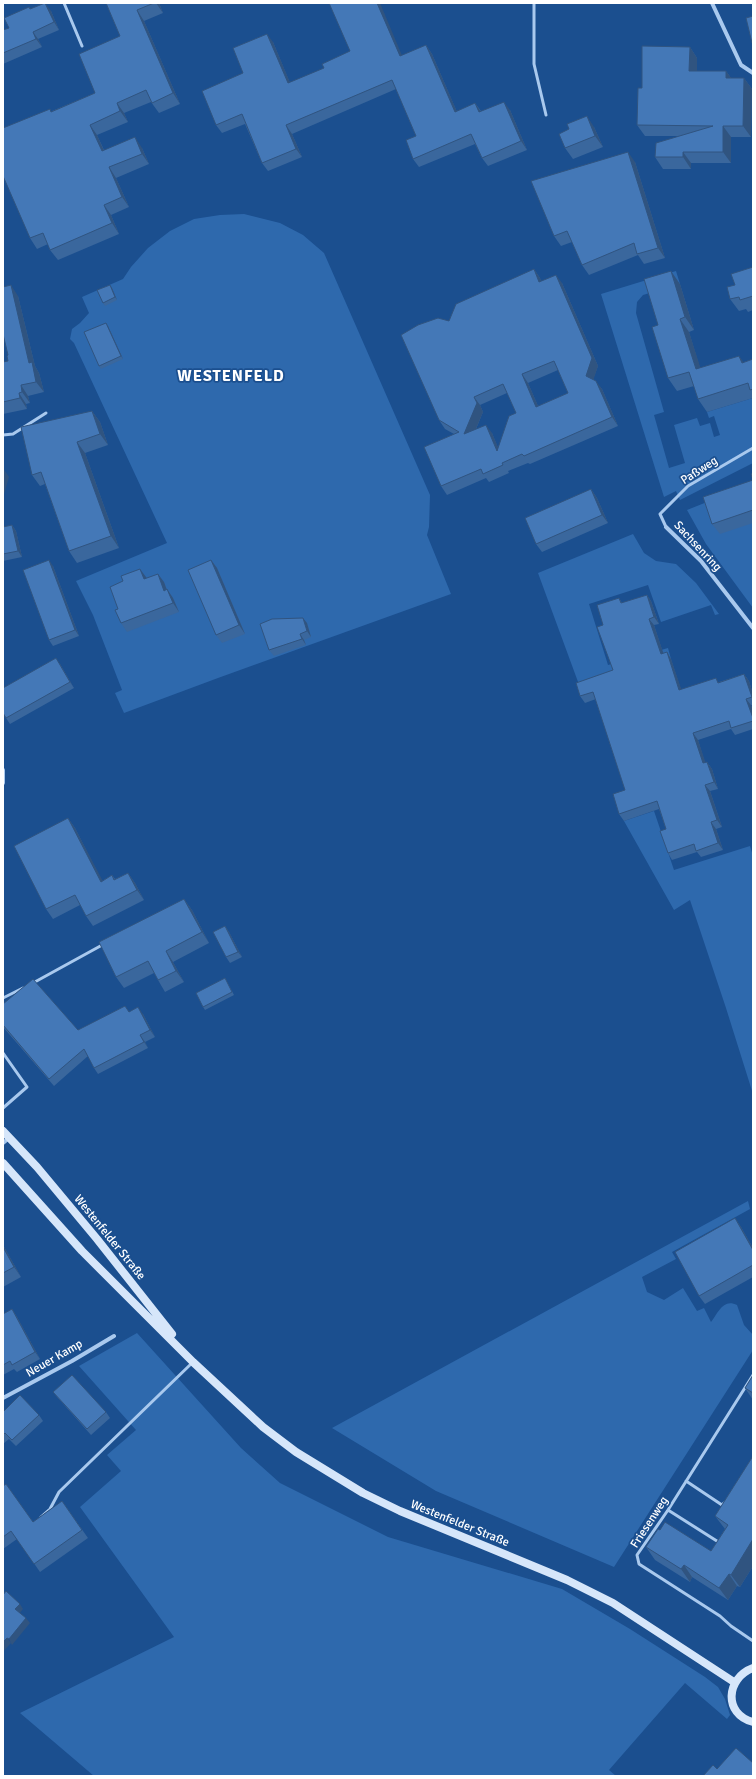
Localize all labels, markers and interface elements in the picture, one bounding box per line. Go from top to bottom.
district label: WESTENFELD [177,366,285,386]
street label: Paßweg [678,453,721,488]
street label: Sachsenring [671,518,725,575]
street label: Westenfelder Straße [71,1192,149,1283]
street label: Neuer Kamp [23,1336,85,1381]
street label: Friesenweg [627,1494,672,1551]
street label: Westenfelder Straße [408,1497,511,1550]

